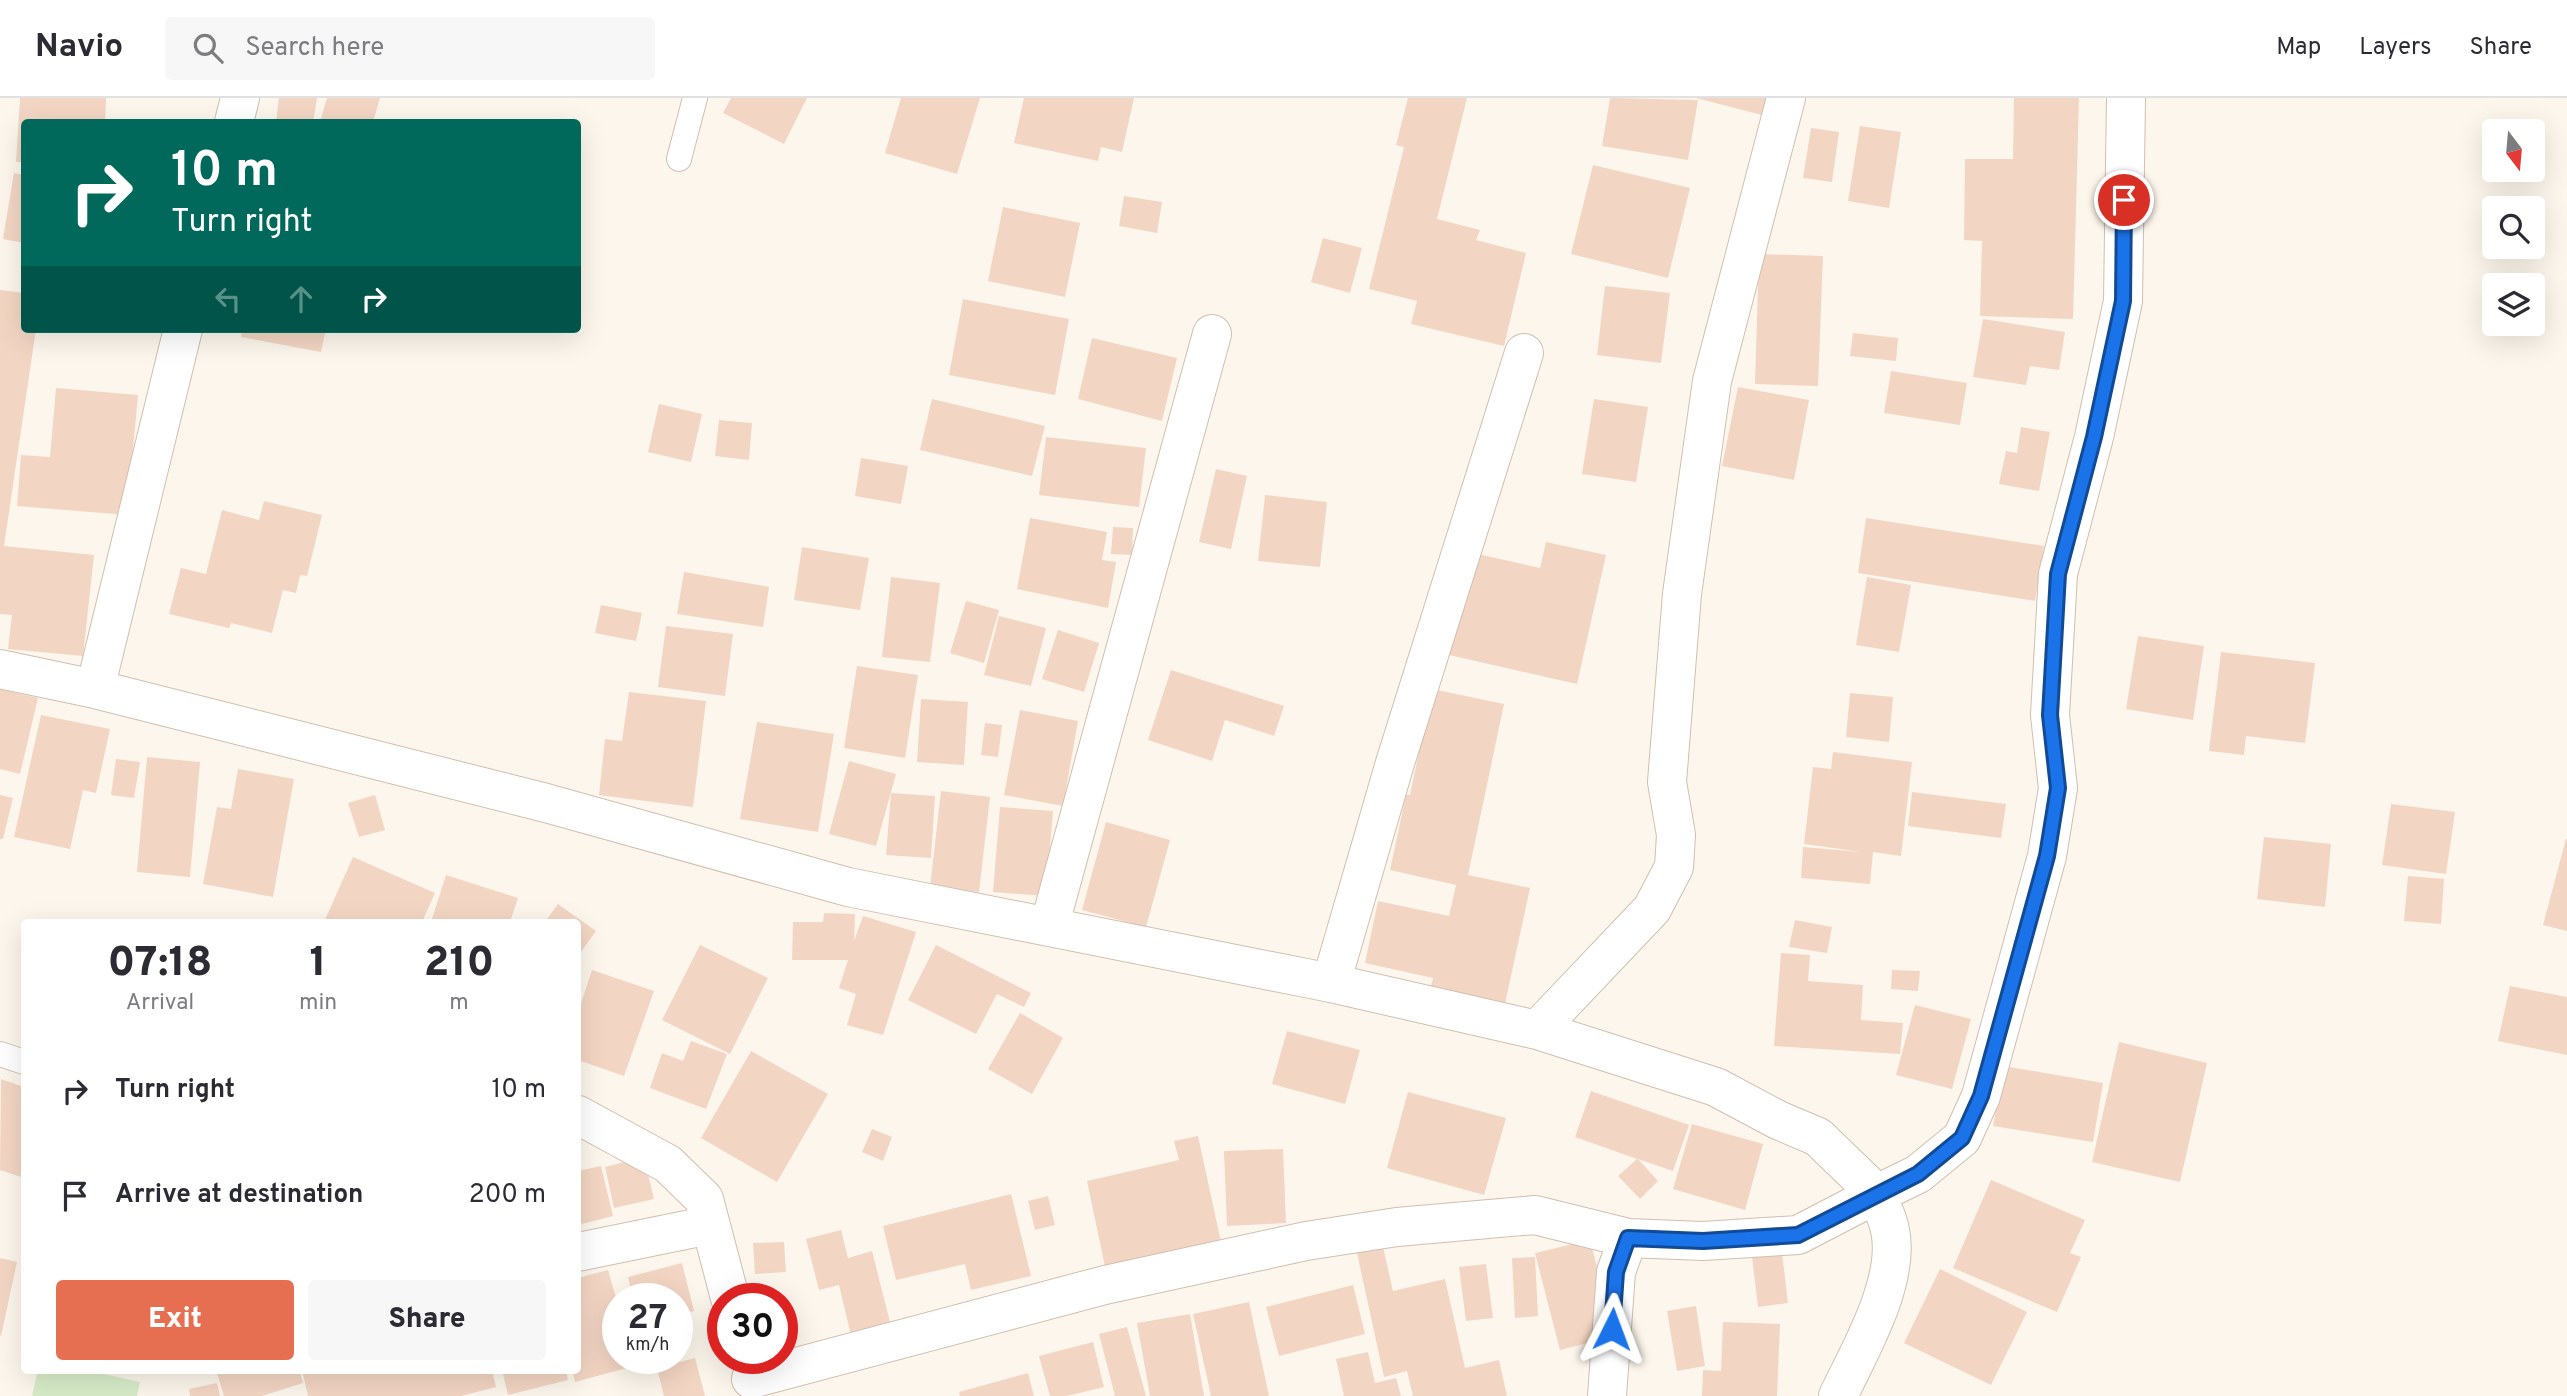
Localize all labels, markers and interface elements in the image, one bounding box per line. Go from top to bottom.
search box [165,17,655,80]
text: Navio [35,27,123,69]
icon: search [189,29,227,67]
text: Search here [245,32,384,65]
text: Map [2276,33,2321,63]
text: Layers [2359,33,2431,63]
text: Share [2469,33,2532,63]
north arrow [2482,119,2544,182]
map controls [2482,119,2545,336]
text: 10 m [171,142,278,204]
icon: right [56,147,147,238]
pin [2094,170,2154,230]
icon: arrive [2105,181,2143,219]
button: search [2482,196,2545,259]
text: Turn right [171,203,313,243]
button: layers [2482,273,2545,336]
icon: left [209,280,247,318]
icon: ahead [282,280,320,318]
icon: right [355,280,393,318]
text: 07:18 [108,938,212,991]
text: 1 [309,938,327,991]
text: 210 [424,938,494,991]
text: Arrival [126,989,194,1018]
text: min [299,989,337,1018]
text: m [449,989,469,1018]
icon: right [56,1072,94,1110]
text: Turn right [115,1074,235,1107]
text: 10 m [491,1074,546,1107]
icon: arrive [56,1177,94,1215]
text: Arrive at destination [115,1179,363,1212]
text: 200 m [469,1179,546,1212]
button: Exit [56,1280,294,1360]
button: Share [308,1280,546,1360]
speed limit sign: 30 [707,1283,798,1374]
position arrow [1575,1292,1649,1366]
text: 27 [628,1297,667,1341]
text: km/h [626,1334,669,1357]

